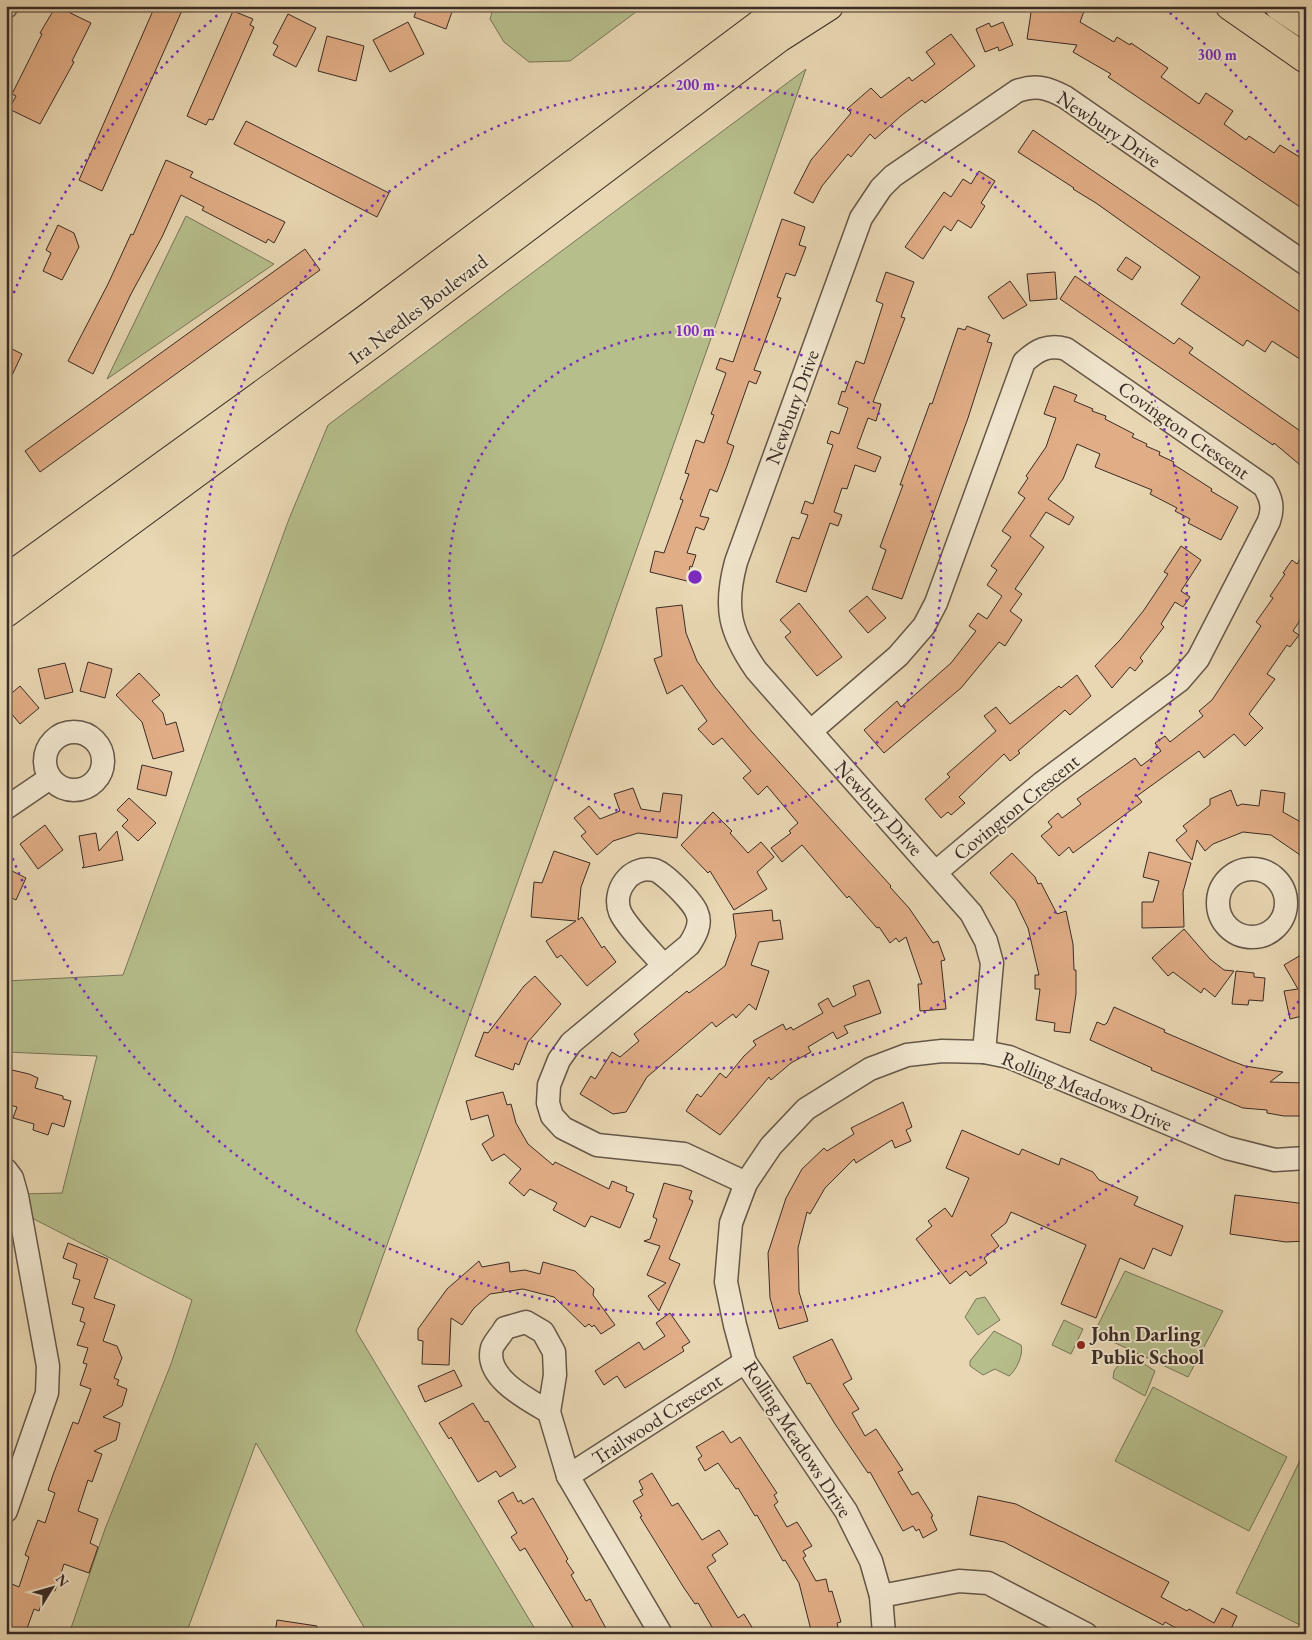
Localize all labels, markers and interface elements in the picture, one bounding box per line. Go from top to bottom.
text: 300 m [1197,45,1237,64]
text: 200 m [675,75,715,94]
street label: Newbury Drive [1052,85,1166,174]
street label: Ira Needles Boulevard [343,248,493,370]
text: 100 m [675,321,715,340]
street label: Newbury Drive [759,346,825,468]
street label: Covington Crescent [1113,375,1256,486]
centre of rings [686,568,704,586]
street label: Covington Crescent [948,748,1085,866]
street label: Newbury Drive [829,755,929,862]
street label: Rolling Meadows Drive [998,1045,1176,1137]
place label: John Darling Public School [1089,1321,1204,1370]
marker: John Darling Public School [1075,1339,1087,1351]
street label: Rolling Meadows Drive [738,1356,858,1522]
street label: Trailwood Crescent [587,1367,728,1471]
north arrow [28,1562,78,1612]
text: N [52,1570,73,1591]

